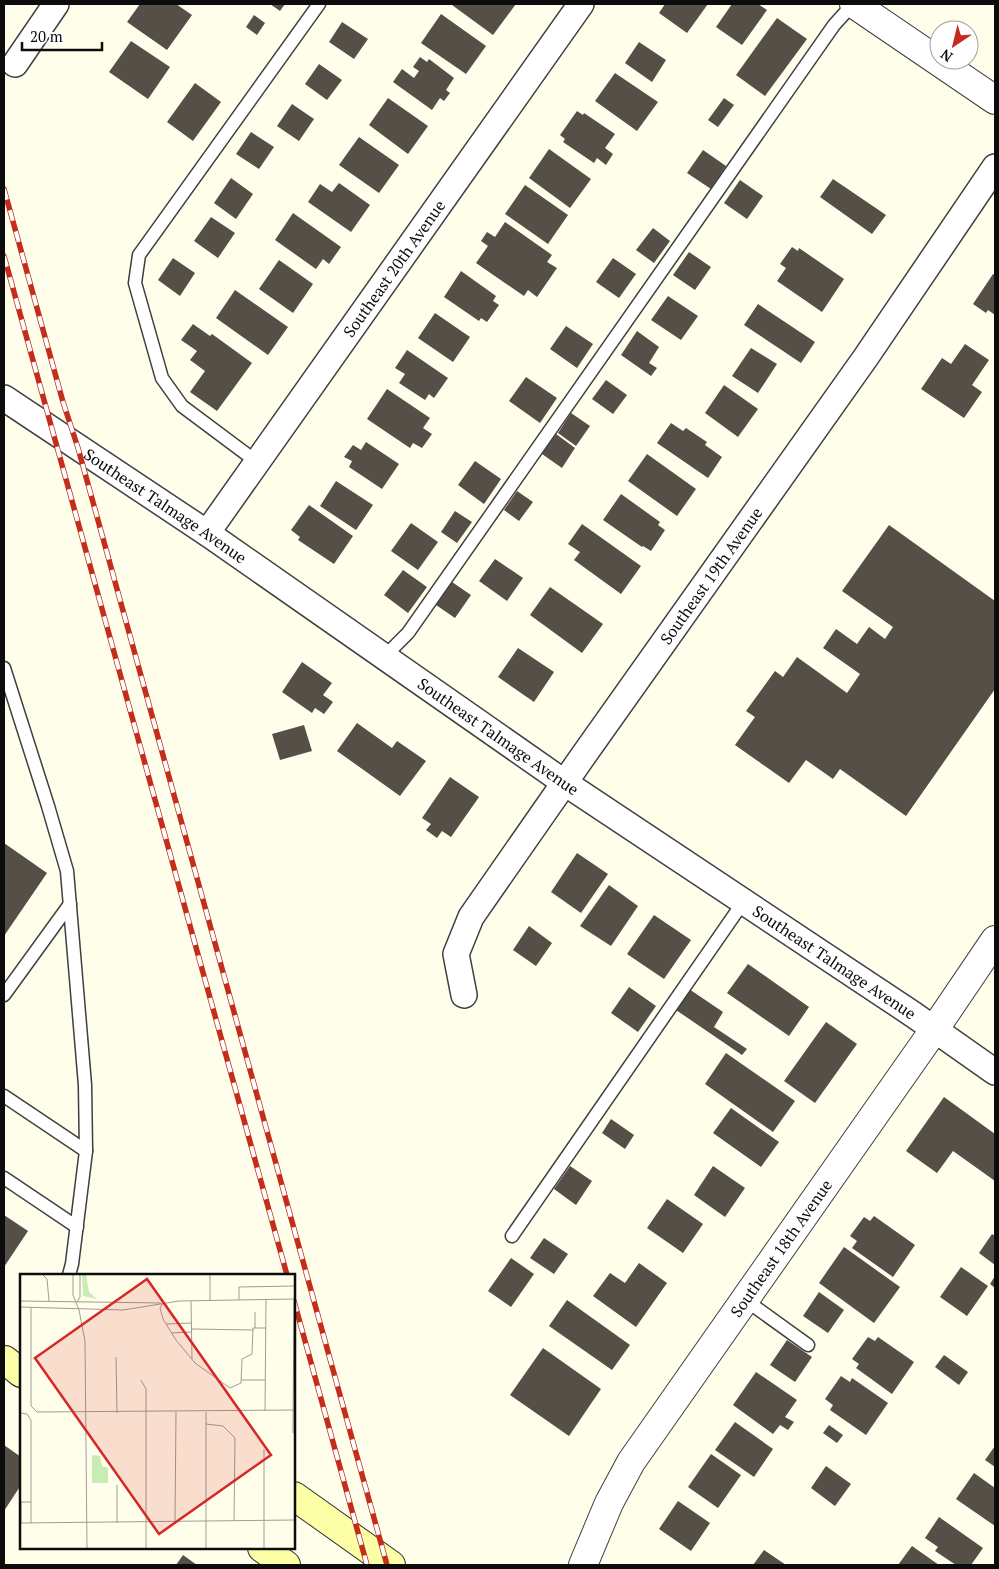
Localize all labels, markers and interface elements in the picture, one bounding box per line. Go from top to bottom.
scale bar [22,20,102,52]
north arrow [929,20,979,70]
text: 20 m [30,26,63,46]
text: N [936,45,956,67]
street label: Southeast 20th Avenue [338,195,450,341]
street label: Southeast Talmage Avenue [80,443,251,568]
street label: Southeast 19th Avenue [655,503,767,649]
street label: Southeast Talmage Avenue [413,672,583,800]
street label: Southeast Talmage Avenue [749,900,920,1024]
street label: Southeast 18th Avenue [725,1175,837,1321]
inset map [20,1274,295,1549]

